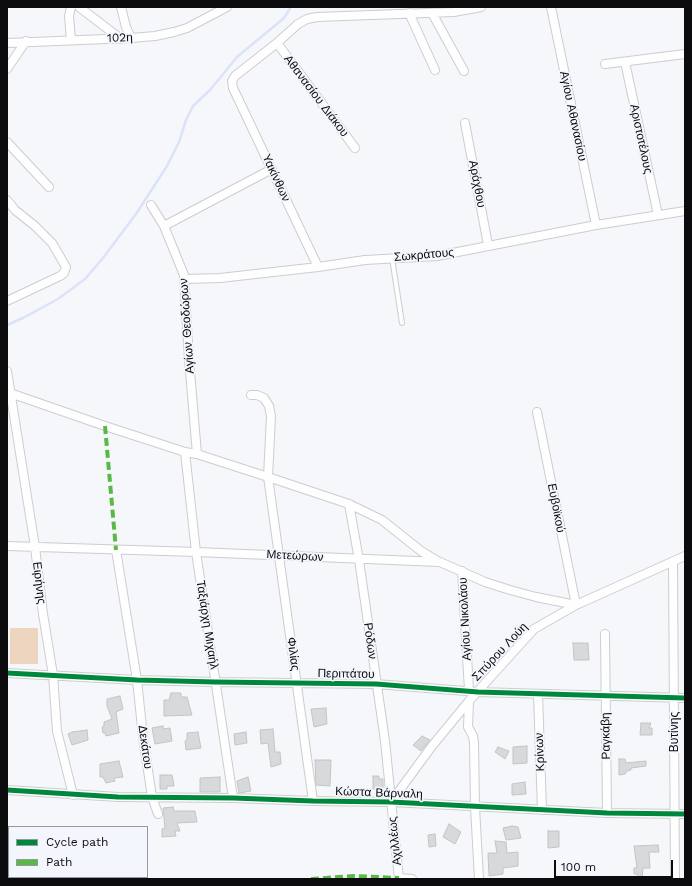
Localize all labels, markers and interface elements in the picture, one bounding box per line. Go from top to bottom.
street label: 102η [107,30,133,46]
street label: Αθανασίου Διάκου [281,52,351,140]
street label: Αγίου Αθανασίου [556,70,590,162]
street label: Αριστοτέλους [627,103,655,175]
street label: Υακίνθων [259,152,293,204]
street label: Αράχθου [465,159,489,209]
street label: Σωκράτους [393,245,455,265]
street label: Αγίων Θεοδώρων [176,278,198,374]
street label: Ευβοϊκού [544,482,568,534]
street label: Μετεώρων [266,547,324,565]
street label: Ειρήνης [29,561,49,605]
street label: Αγίου Νικολάου [456,577,474,661]
street label: Ταξιάρχη Μιχαήλ [193,579,221,671]
street label: Σπύρου Λούη [469,620,531,684]
street label: Ρόδων [360,622,380,660]
street label: Φιλίας [284,636,302,672]
street label: Περιπάτου [317,666,375,682]
street label: Ραγκάβη [598,712,614,760]
street label: Βυτίνης [667,712,681,752]
street label: Δεκάτου [135,724,155,770]
street label: Κρίνων [532,732,548,772]
street label: Κώστα Βάρναλη [335,784,423,802]
street label: Αχιλλέως [385,816,405,866]
legend [8,826,148,878]
text: Cycle path [46,835,108,849]
scale bar [556,852,675,878]
text: Path [46,855,72,869]
text: 100 m [561,860,596,874]

